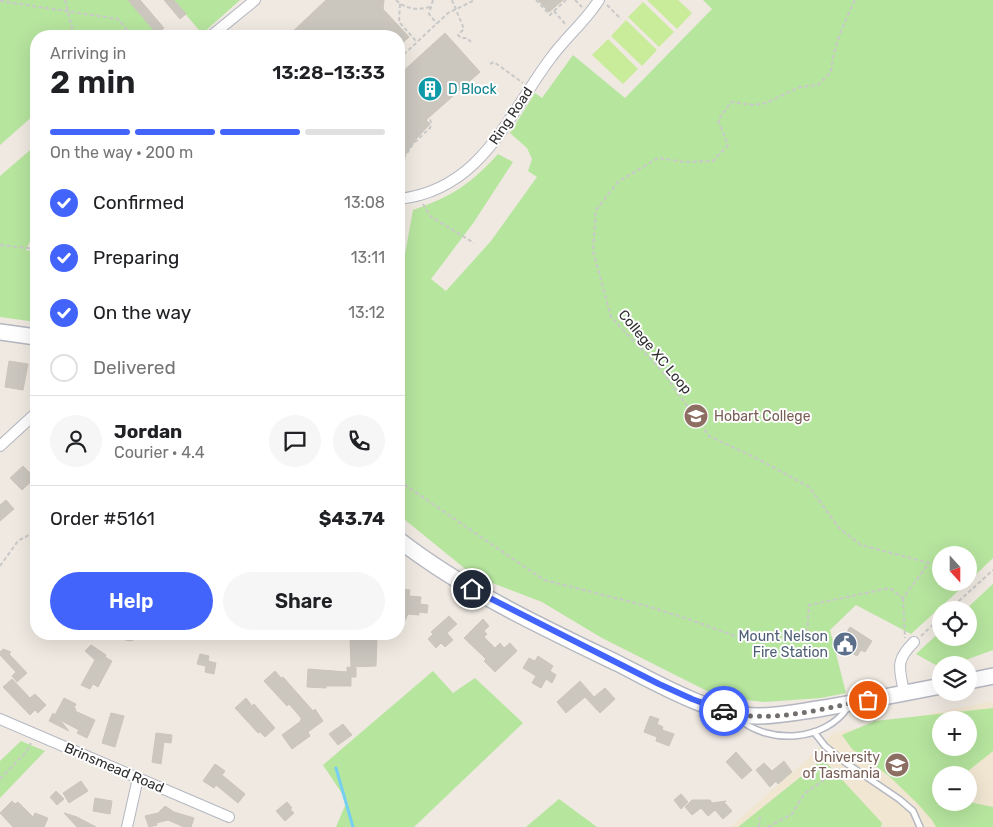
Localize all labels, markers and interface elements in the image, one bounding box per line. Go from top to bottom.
text: Arriving in [50,44,126,63]
text: 13:28–13:33 [272,61,385,84]
text: 2 min [50,63,135,101]
building icon: D Block [417,76,443,102]
place label: D Block [448,81,498,98]
street label: Ring Road [485,84,537,148]
text: On the way · 200 m [50,143,193,162]
icon: check [50,189,78,217]
text: Confirmed [93,191,184,214]
text: 13:08 [344,193,385,212]
icon: check [50,244,78,272]
text: Preparing [93,246,179,269]
text: 13:11 [351,248,385,267]
icon: check [50,299,78,327]
text: On the way [93,301,191,324]
text: 13:12 [348,303,385,322]
street label: College XC Loop [615,306,695,398]
text: Delivered [93,356,176,379]
school or university icon: Hobart College [683,403,709,429]
place label: Hobart College [714,408,811,425]
button: person [50,415,102,467]
button: chat [269,415,321,467]
button: phone [333,415,385,467]
text: Jordan [114,420,182,443]
text: Courier · 4.4 [114,443,205,462]
text: Order #5161 [50,507,155,530]
text: $43.74 [319,507,385,530]
north arrow [932,546,978,591]
map controls [932,546,977,811]
pin [451,568,493,610]
button: Help [50,572,213,630]
button: Share [223,572,385,630]
icon: home [458,575,486,603]
button: locate [932,601,977,646]
place label: Mount Nelson Fire Station [739,628,828,661]
public building icon: Mount Nelson Fire Station [832,631,858,657]
button: layers [932,656,977,701]
pin [847,679,889,721]
courier [699,686,749,736]
icon: bag [854,686,882,714]
icon: car [710,697,738,725]
button: + [932,711,977,756]
street label: Brinsmead Road [62,739,166,797]
place label: University of Tasmania [802,749,880,782]
school or university icon: University of Tasmania [884,752,910,778]
button: − [932,766,977,811]

